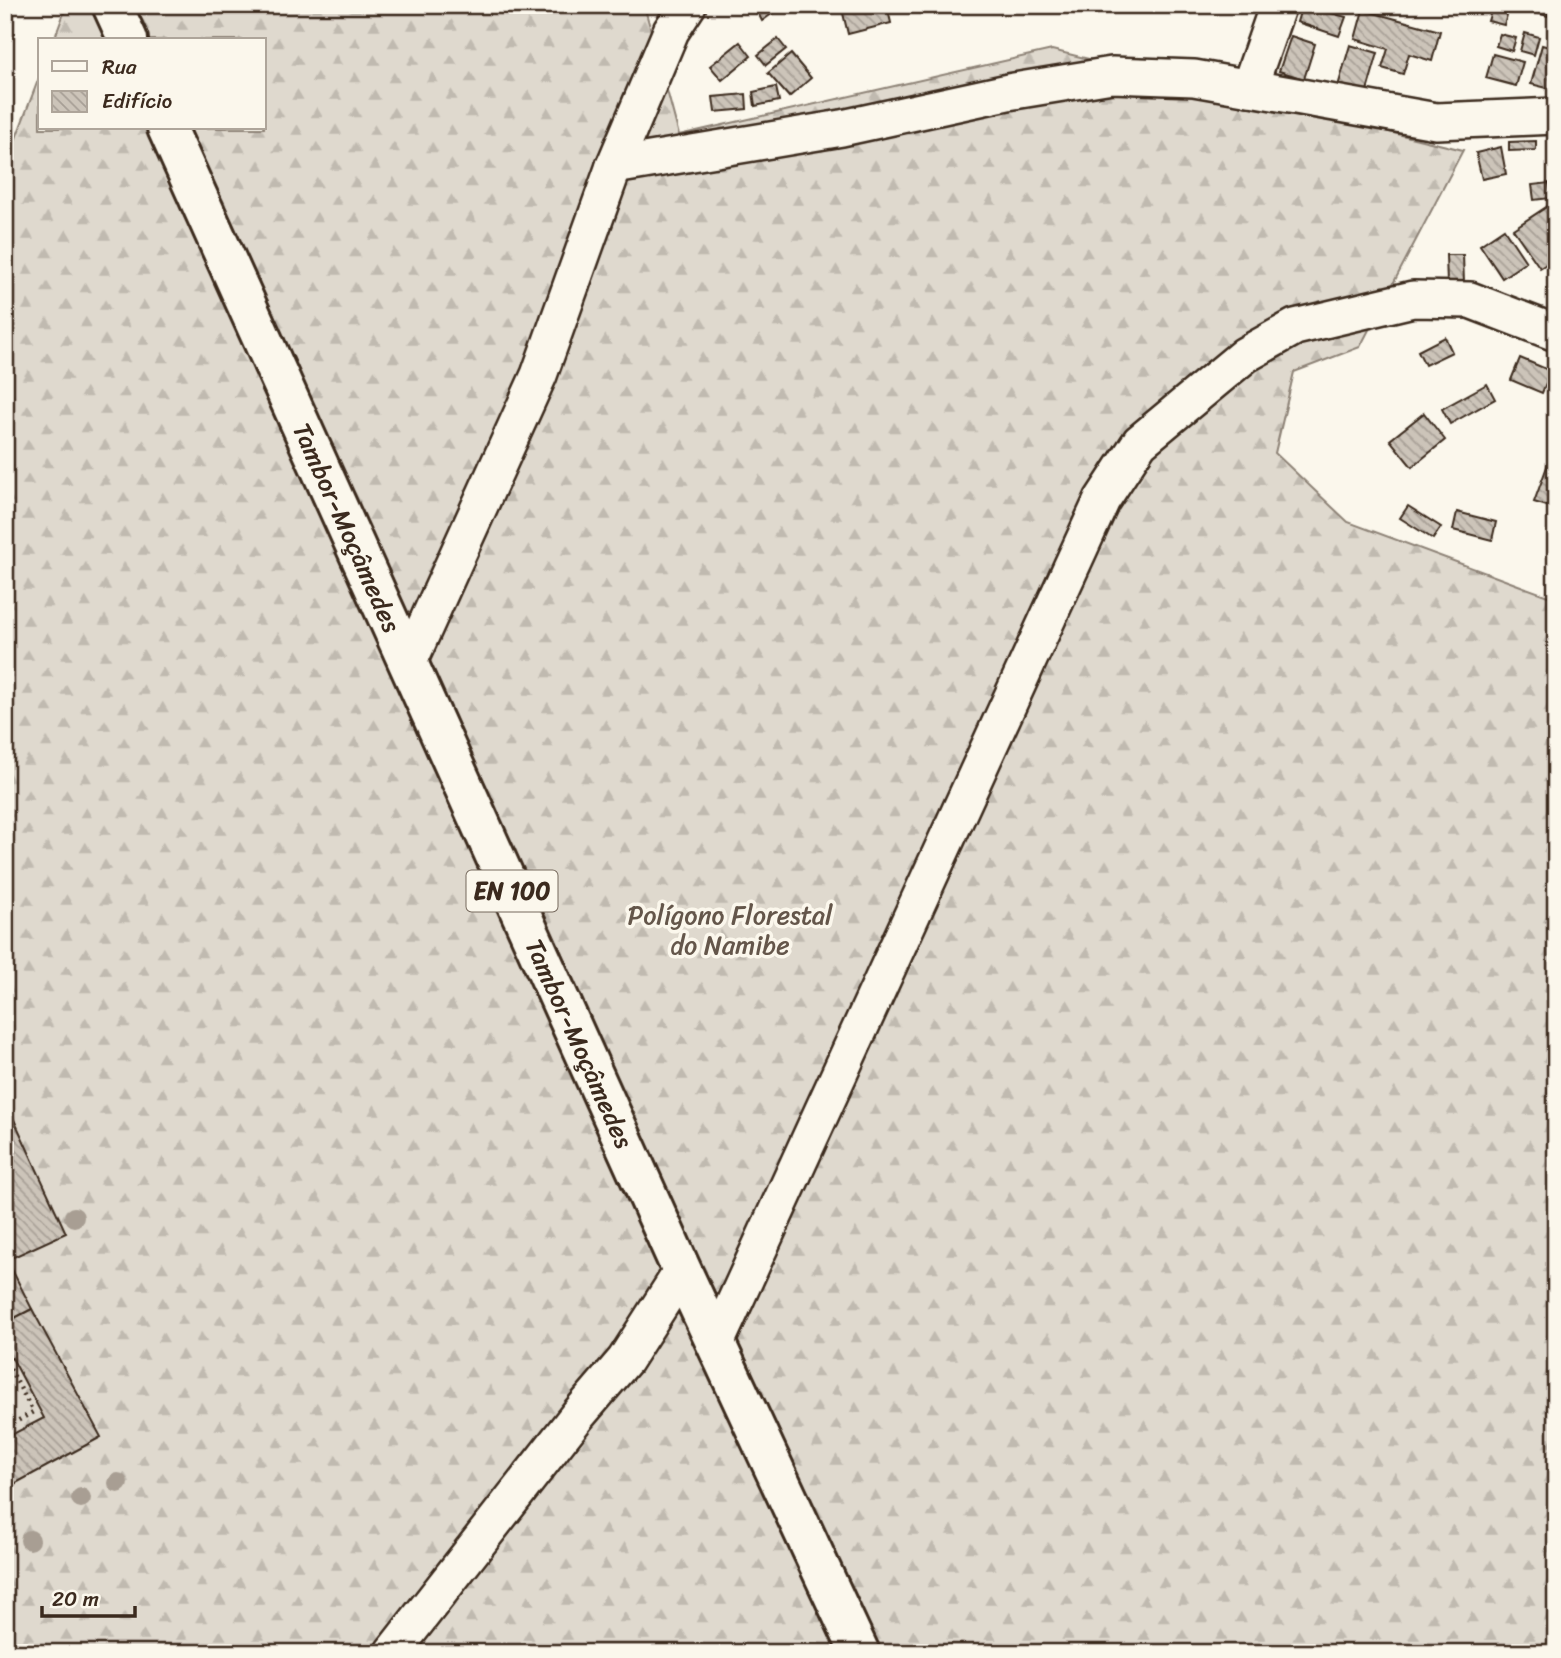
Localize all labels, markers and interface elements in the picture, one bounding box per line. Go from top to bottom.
legend [38,38,266,130]
text: Rua [102,48,137,86]
text: Edifício [102,82,172,120]
street label: Tambor-Moçâmedes [279,415,415,640]
road number: EN 100 [466,870,558,912]
park label: Polígono Florestal do Namibe [628,892,833,968]
street label: Tambor-Moçâmedes [512,931,647,1156]
scale bar [42,1574,135,1618]
text: 20 m [52,1580,99,1618]

